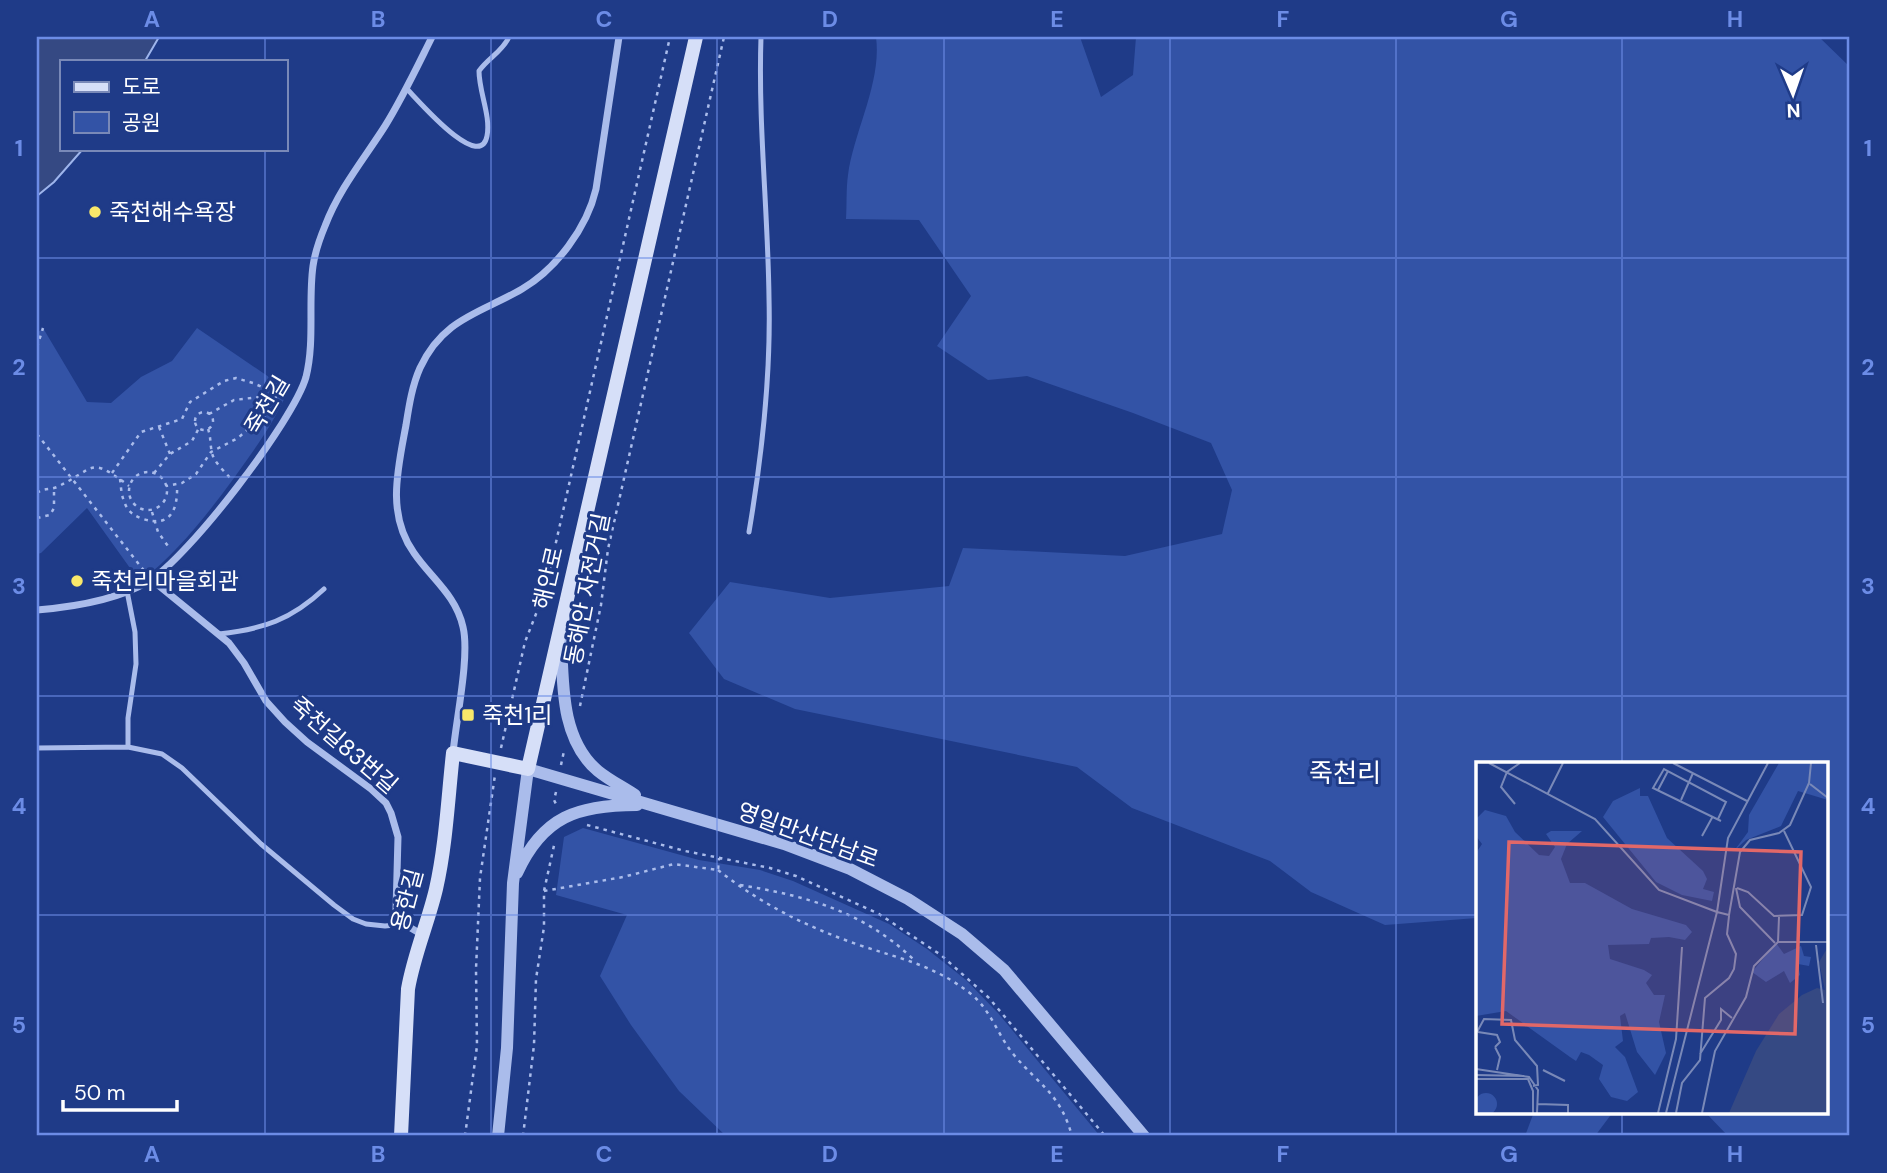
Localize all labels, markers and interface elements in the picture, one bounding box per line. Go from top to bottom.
text: A [144,4,160,34]
text: B [371,4,385,34]
text: C [596,4,612,34]
text: D [822,4,838,34]
text: E [1050,4,1064,34]
text: F [1277,4,1290,34]
text: G [1500,4,1518,34]
text: H [1727,4,1743,34]
legend [60,60,287,150]
north arrow [1758,60,1828,130]
text: 도로 [122,73,161,101]
text: N [1786,98,1801,123]
text: 공원 [122,109,161,137]
text: 1 [15,133,23,163]
text: 1 [1864,133,1872,163]
place label: 죽천해수욕장 [109,197,236,227]
marker: 죽천해수욕장 [87,204,103,220]
text: 2 [12,352,26,382]
text: 2 [1861,352,1875,382]
street label: 죽천길 [238,370,296,440]
street label: 동해안 자전거길 [558,510,616,668]
street label: 해안로 [526,544,570,612]
place label: 죽천리마을회관 [91,566,239,596]
text: 3 [12,571,26,601]
text: 3 [1861,571,1875,601]
marker: 죽천리마을회관 [69,573,85,589]
street label: 죽천길83번길 [284,690,404,800]
place label: 죽천1리 [482,700,553,730]
marker: 죽천1리 [460,707,476,723]
district label: 죽천리 [1309,756,1381,790]
inset map [1476,762,1828,1114]
text: 4 [12,791,27,821]
text: 4 [1861,791,1876,821]
street label: 영일만산단남로 [733,796,883,874]
street label: 용한길 [384,865,430,935]
text: 5 [12,1010,26,1040]
text: 5 [1861,1010,1875,1040]
scale bar [63,1068,177,1112]
text: 50 m [74,1079,125,1107]
text: A [144,1139,160,1169]
text: B [371,1139,385,1169]
text: C [596,1139,612,1169]
text: D [822,1139,838,1169]
text: E [1050,1139,1064,1169]
text: F [1277,1139,1290,1169]
text: G [1500,1139,1518,1169]
text: H [1727,1139,1743,1169]

